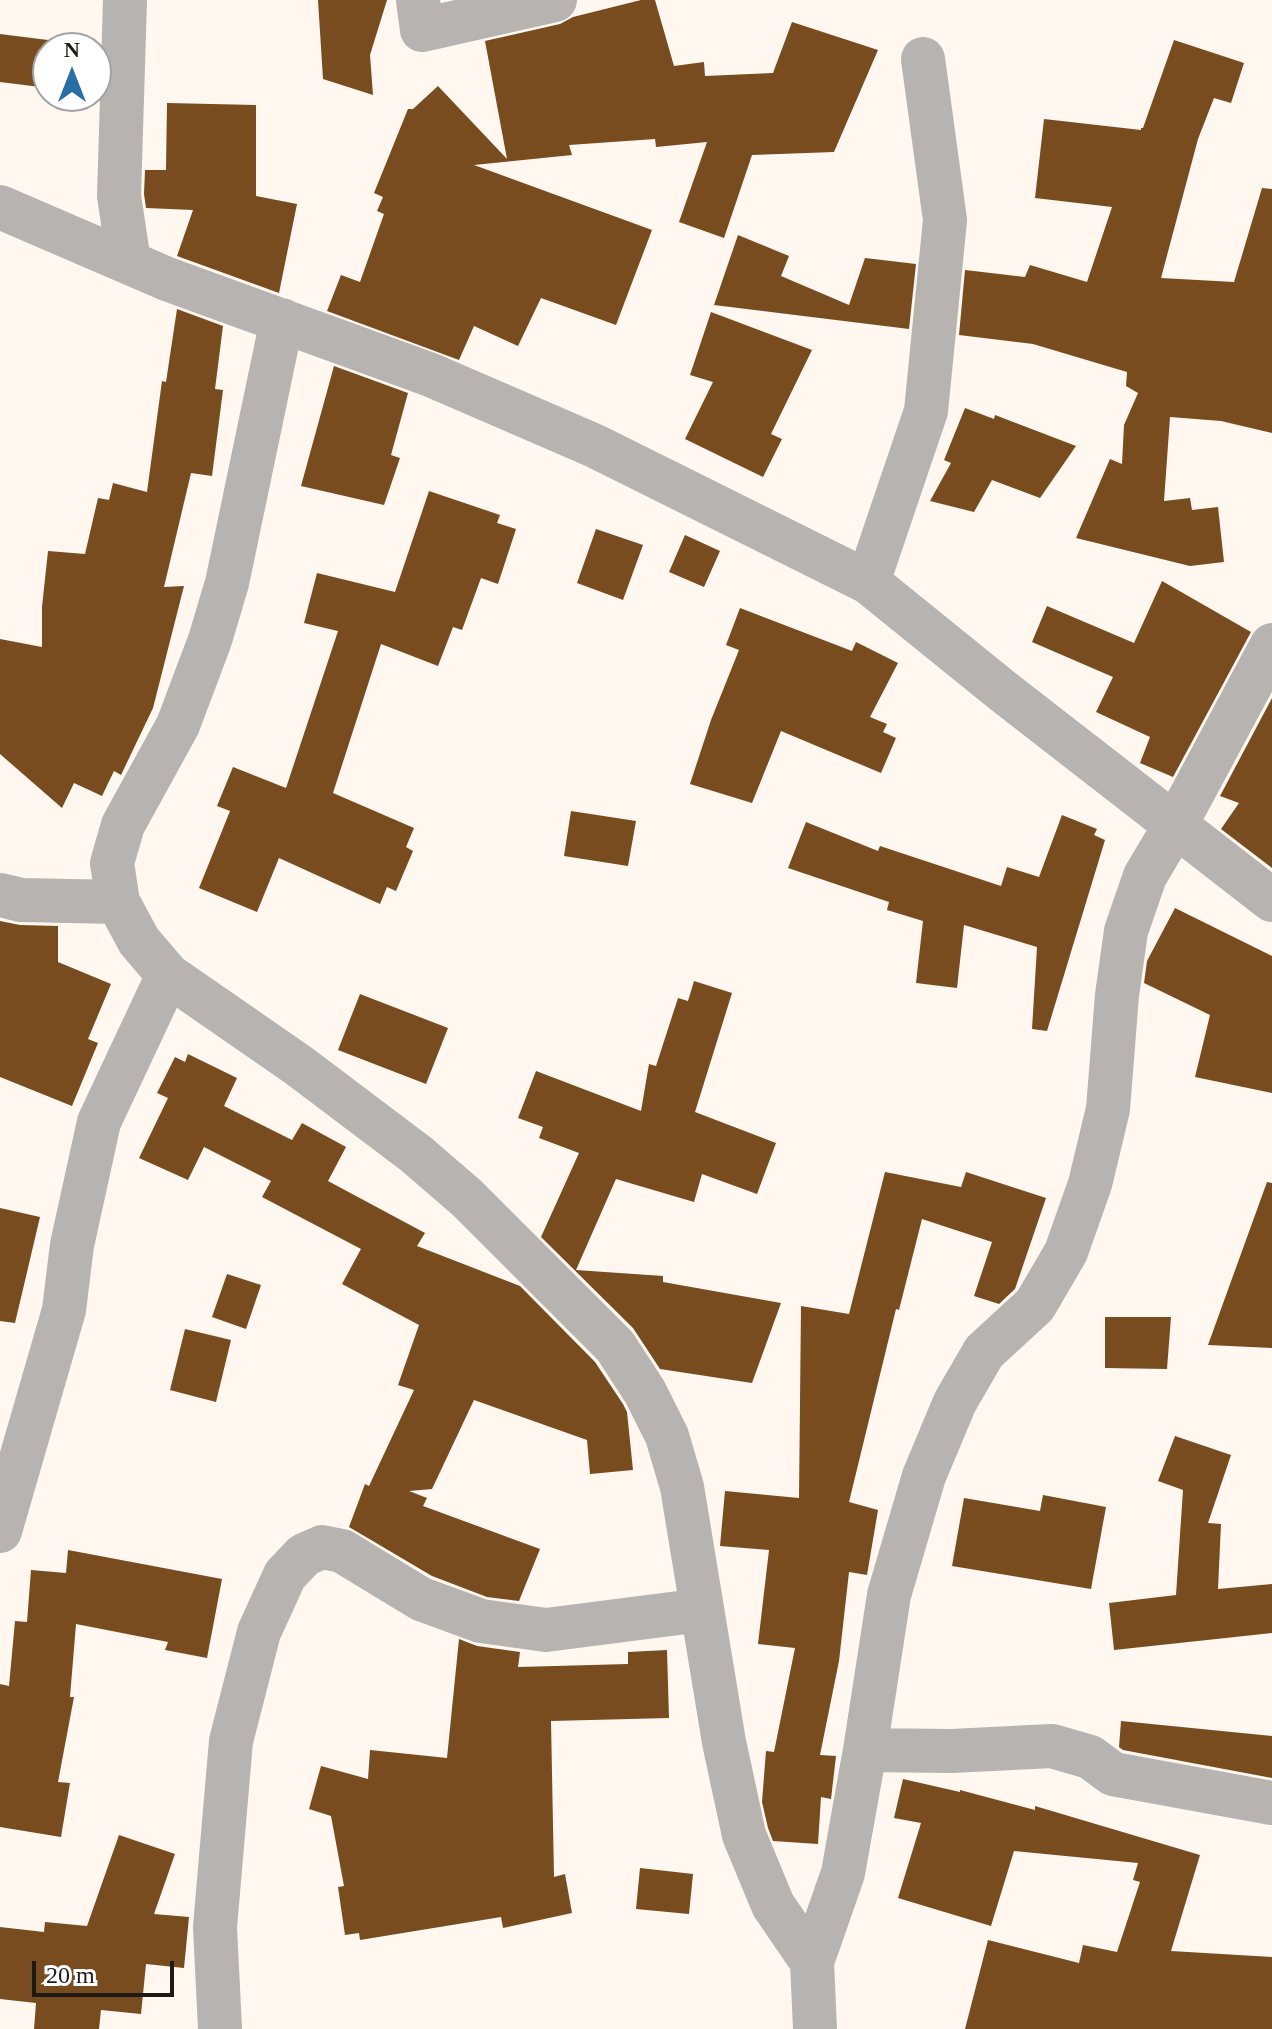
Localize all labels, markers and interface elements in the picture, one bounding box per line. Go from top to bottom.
north arrow [32,32,112,112]
text: N [64,37,80,62]
scale bar [36,1945,178,1995]
text: 20 m [46,1962,95,1988]

